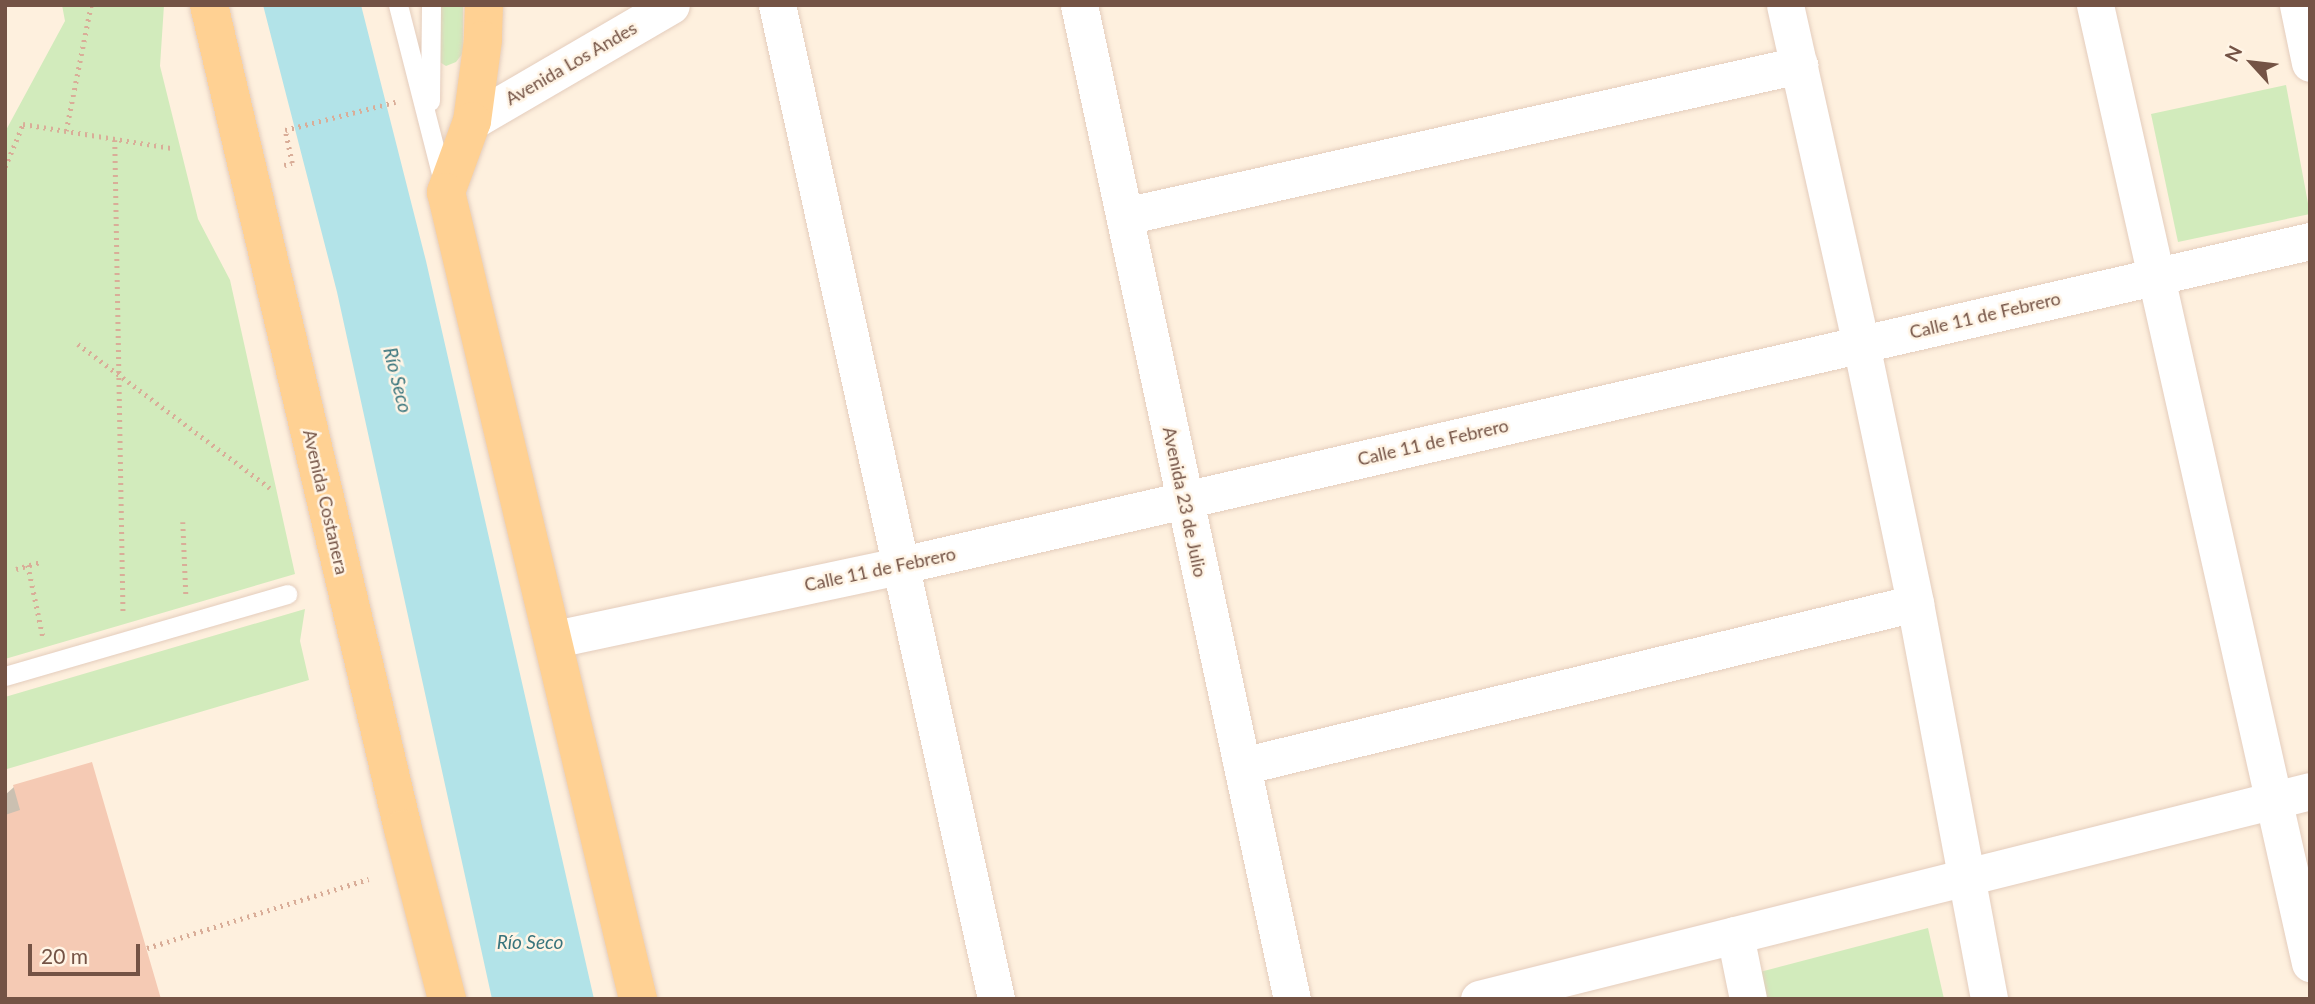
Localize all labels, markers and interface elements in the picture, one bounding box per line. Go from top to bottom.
street label: Avenida Los Andes [501,16,641,110]
north arrow [2217,28,2287,98]
text: N [2219,42,2246,65]
street label: Calle 11 de Febrero [1907,287,2063,343]
water label: Río Seco [379,345,417,415]
street label: Calle 11 de Febrero [1355,414,1511,470]
street label: Avenida 23 de Julio [1158,425,1212,579]
street label: Avenida Costanera [299,427,353,577]
street label: Calle 11 de Febrero [802,542,958,596]
scale bar [32,930,144,974]
water label: Río Seco [497,931,563,953]
text: 20 m [41,943,88,968]

